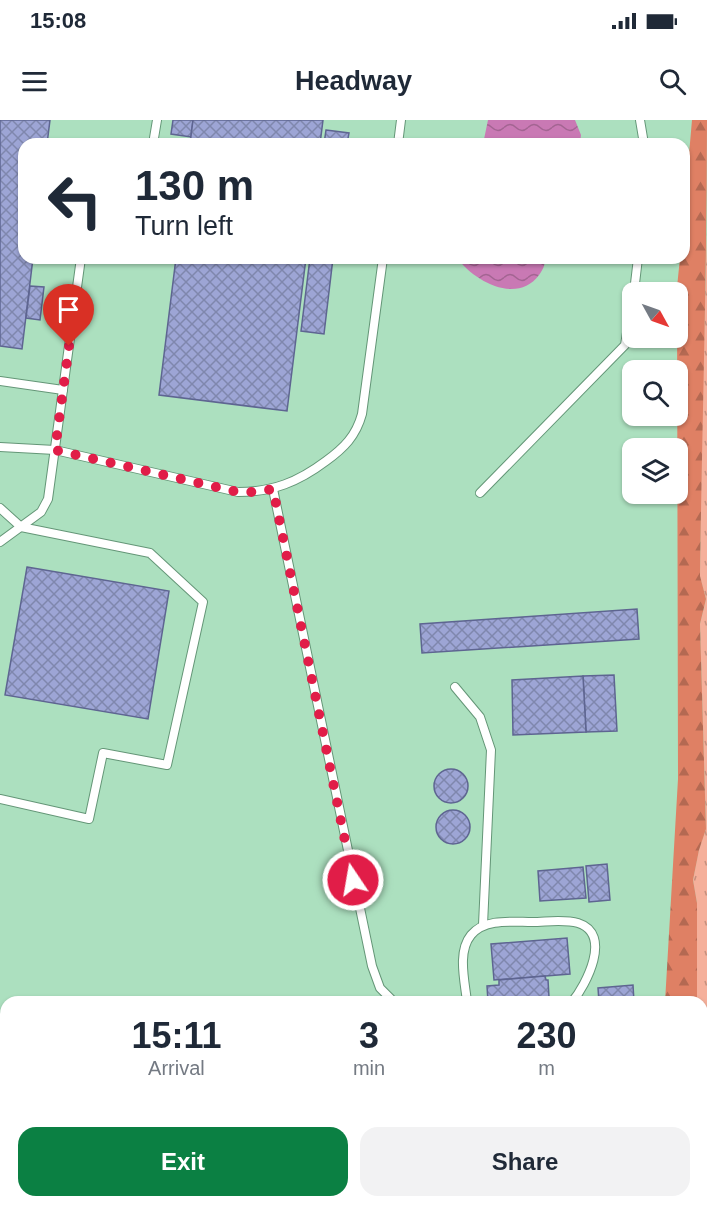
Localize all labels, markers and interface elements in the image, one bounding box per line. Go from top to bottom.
text: 15:08 [30,8,86,33]
icon: menu [18,65,51,98]
icon: search [656,65,689,98]
text: Headway [295,66,412,96]
icon: left [36,162,114,240]
text: 130 m [135,162,254,209]
text: Turn left [135,211,233,241]
north arrow [622,282,688,348]
map controls [622,282,688,504]
pin [43,284,94,346]
icon: arrive [52,293,85,326]
button: search [622,360,688,426]
button: layers [622,438,688,504]
position arrow [321,848,385,912]
text: 15:11 [131,1015,221,1056]
text: 3 [359,1015,379,1056]
text: 230 [517,1015,577,1056]
text: Arrival [148,1057,205,1079]
text: min [353,1057,385,1079]
text: m [538,1057,555,1079]
button: Exit [18,1127,348,1196]
button: Share [360,1127,690,1196]

